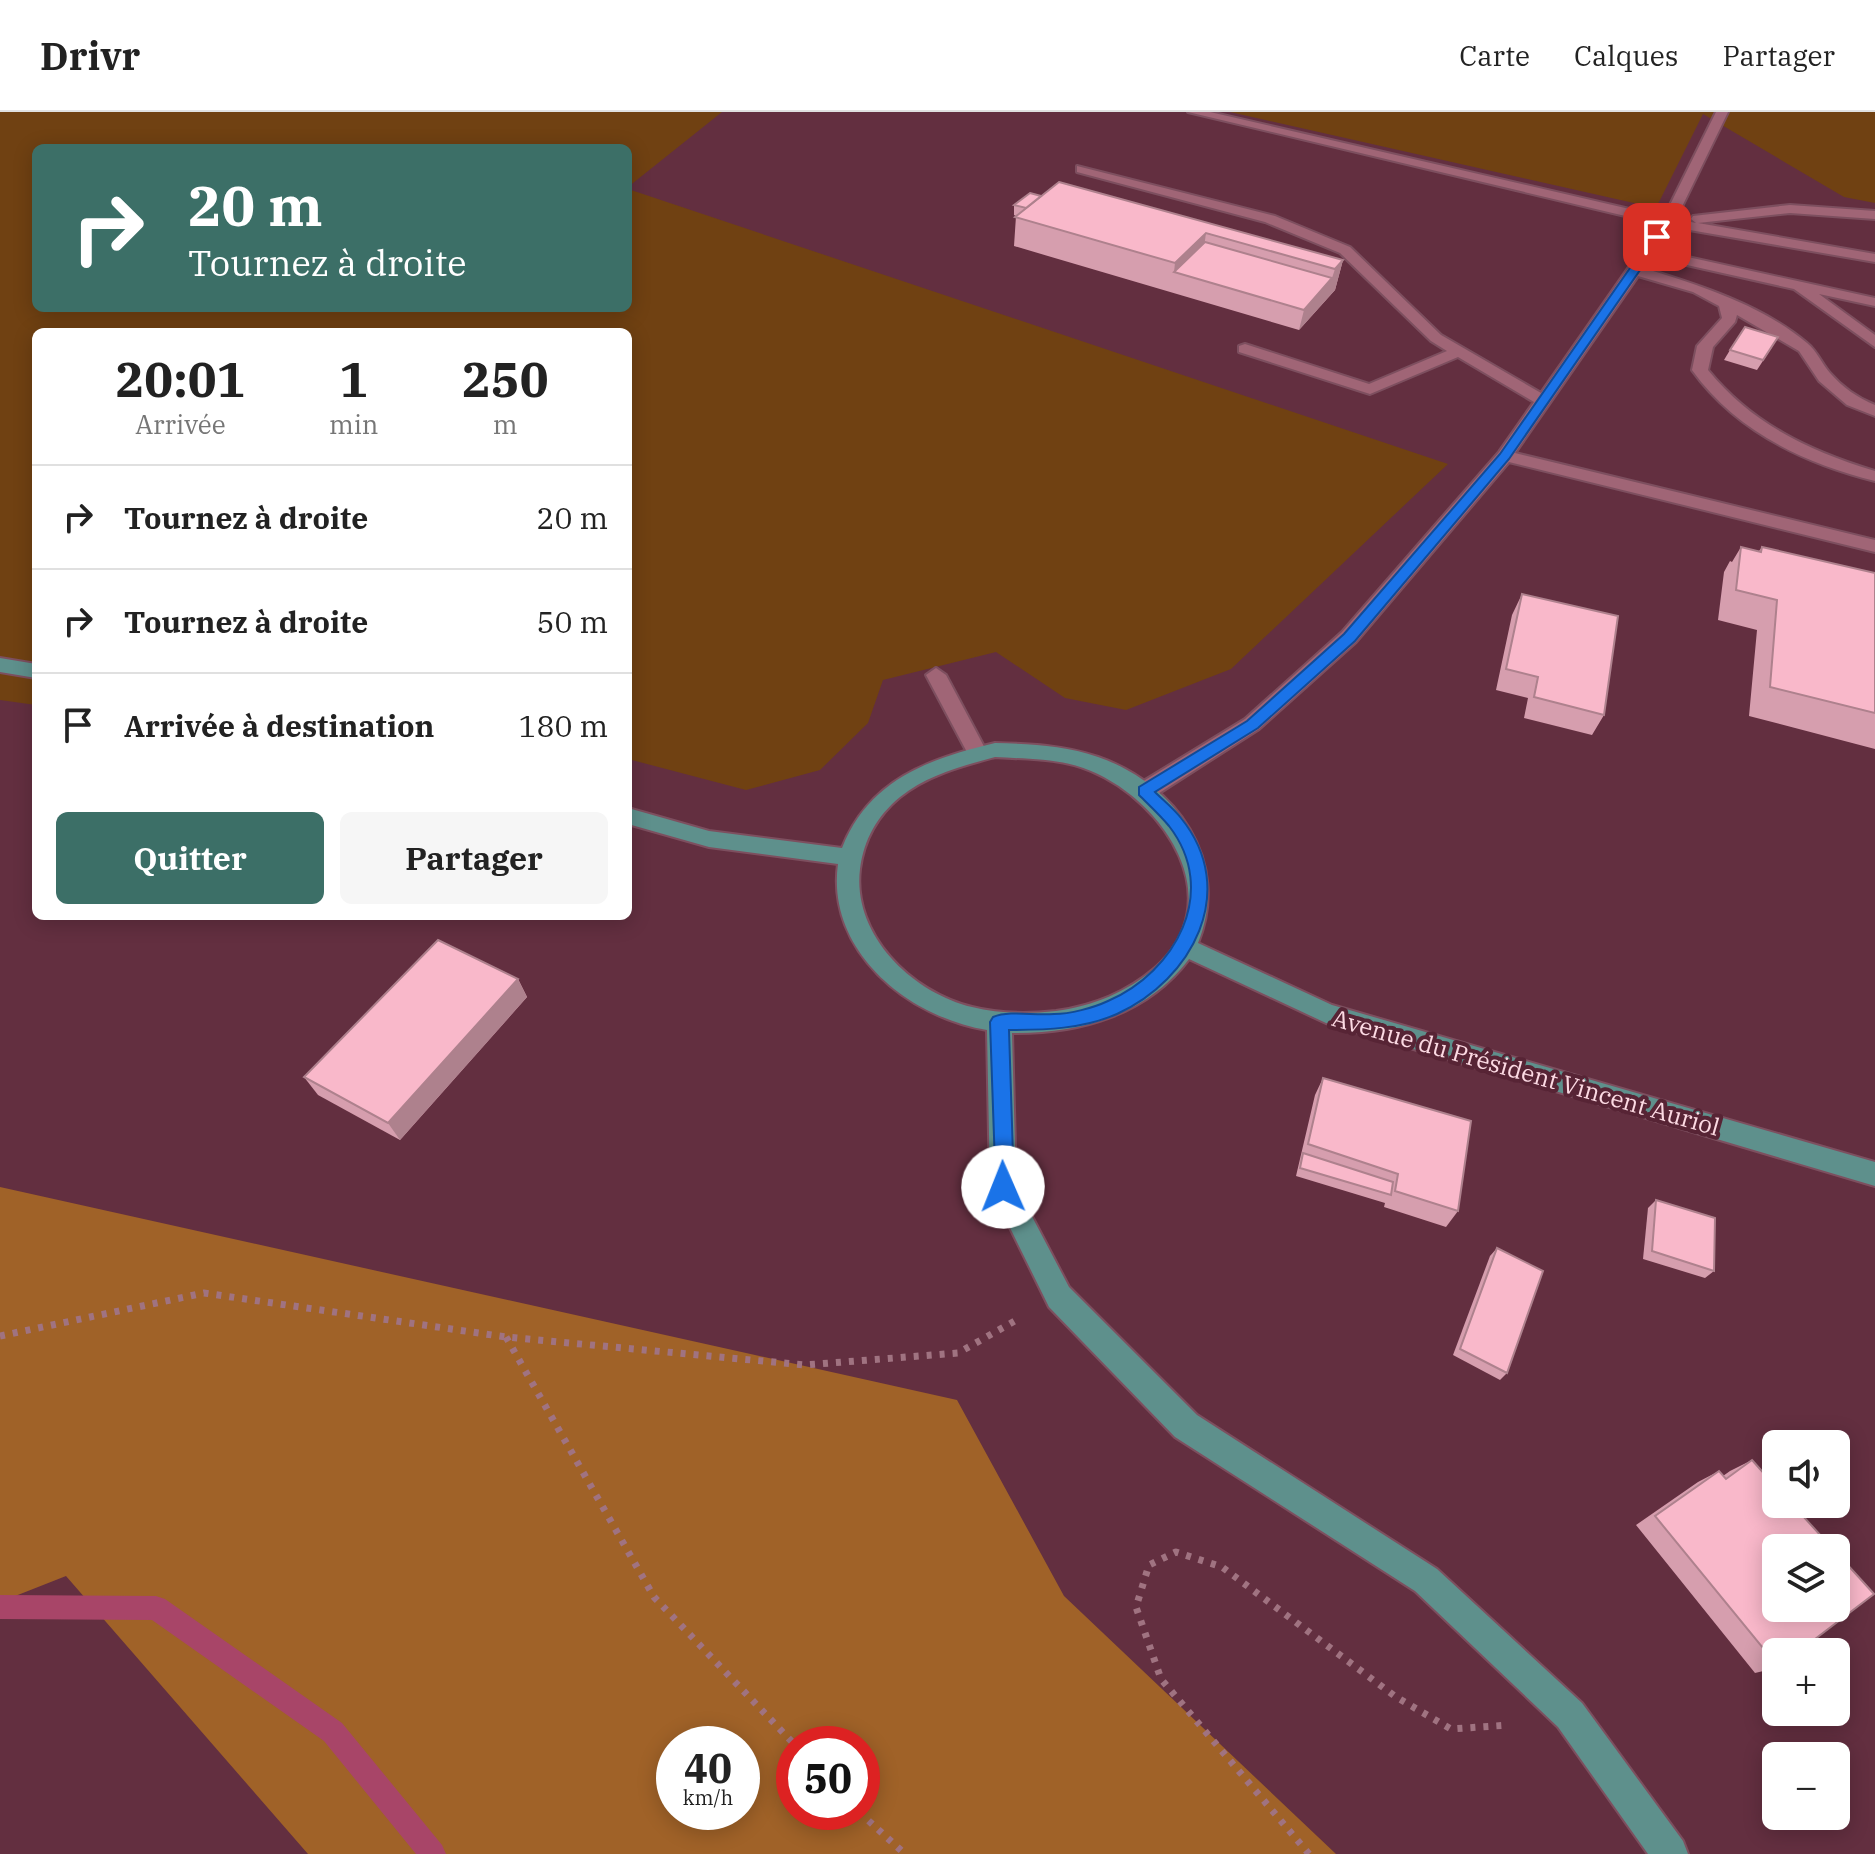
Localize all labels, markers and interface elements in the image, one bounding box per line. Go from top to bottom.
text: Drivr [40,31,140,80]
text: Carte [1459,37,1530,74]
text: Calques [1574,37,1678,74]
text: Partager [1722,37,1835,74]
text: 20 m [188,169,323,241]
icon: right [56,176,160,280]
pin [1623,203,1691,271]
icon: arrive [1635,215,1679,259]
text: Tournez à droite [188,239,467,286]
text: 20:01 [116,348,245,410]
text: 1 [339,348,368,410]
text: 250 [462,348,548,410]
text: Arrivée [135,407,226,441]
text: min [329,407,378,441]
text: m [493,407,518,441]
icon: right [56,495,100,539]
text: Tournez à droite [124,498,368,537]
text: 20 m [536,498,608,537]
icon: right [56,599,100,643]
text: Tournez à droite [124,602,368,641]
text: 50 m [536,602,608,641]
icon: arrive [56,703,100,747]
text: Arrivée à destination [124,706,434,745]
text: 180 m [518,706,608,745]
button: Quitter [56,812,324,904]
button: Partager [340,812,608,904]
street label: Avenue du Président Vincent Auriol [1328,1001,1724,1143]
position arrow [961,1145,1045,1229]
map controls [1762,1430,1850,1830]
button: sound [1762,1430,1850,1518]
button: layers [1762,1534,1850,1622]
button: + [1762,1638,1850,1726]
speed limit sign: 50 [776,1726,880,1830]
text: 40 [684,1742,732,1794]
button: − [1762,1742,1850,1830]
text: km/h [683,1784,733,1811]

